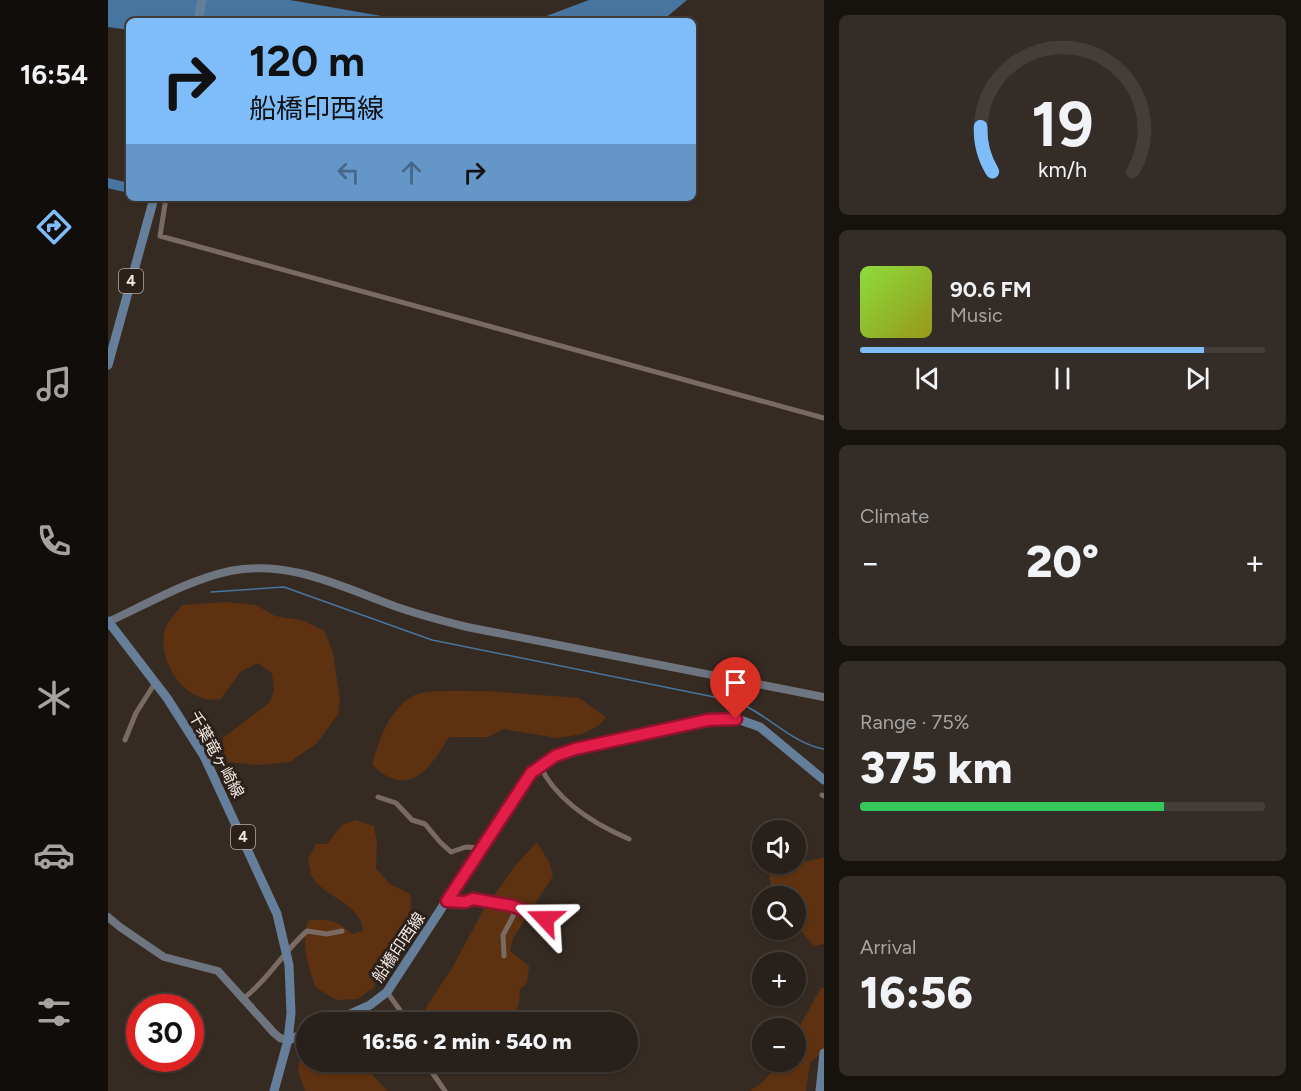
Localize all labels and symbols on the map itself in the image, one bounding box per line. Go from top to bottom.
road number: 4 [119,269,143,293]
pin [710,657,761,719]
street label: 千葉竜ヶ崎線 [185,708,248,801]
road number: 4 [231,825,255,849]
position arrow [513,887,577,951]
street label: 船橋印西線 [368,909,429,986]
speed limit sign: 30 [126,994,204,1072]

